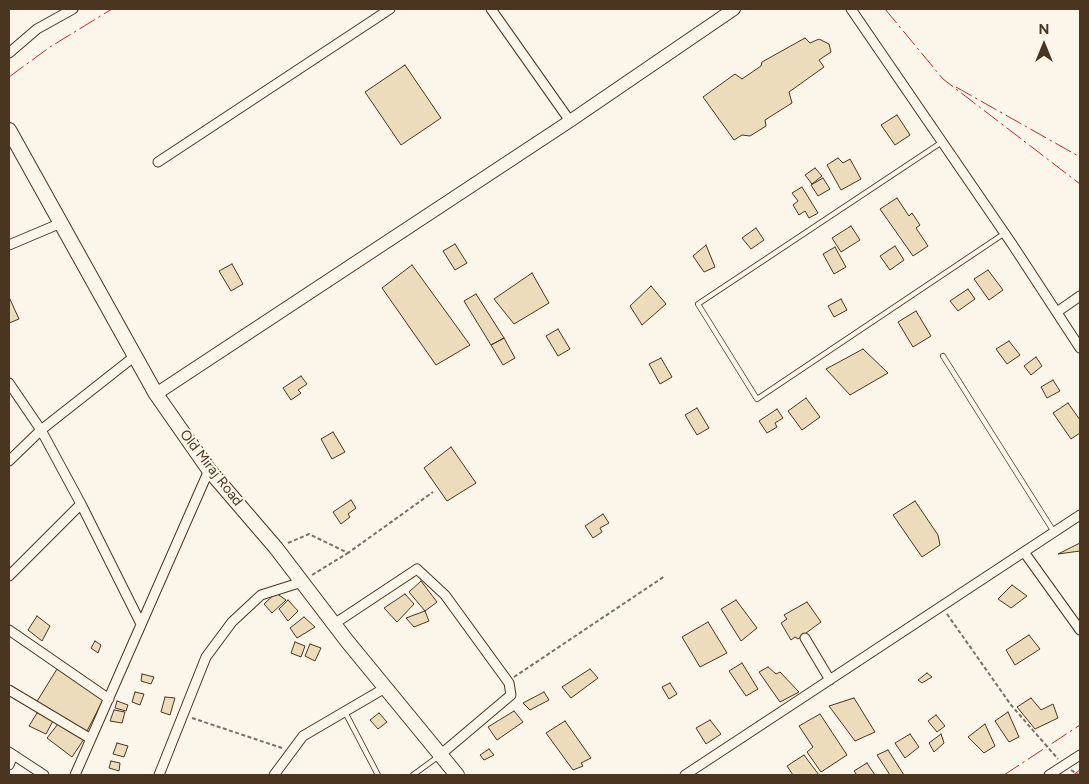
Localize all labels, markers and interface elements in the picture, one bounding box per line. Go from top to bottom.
north arrow [1019,20,1069,70]
text: N [1039,21,1049,38]
street label: Old Miraj Road [176,427,246,509]

